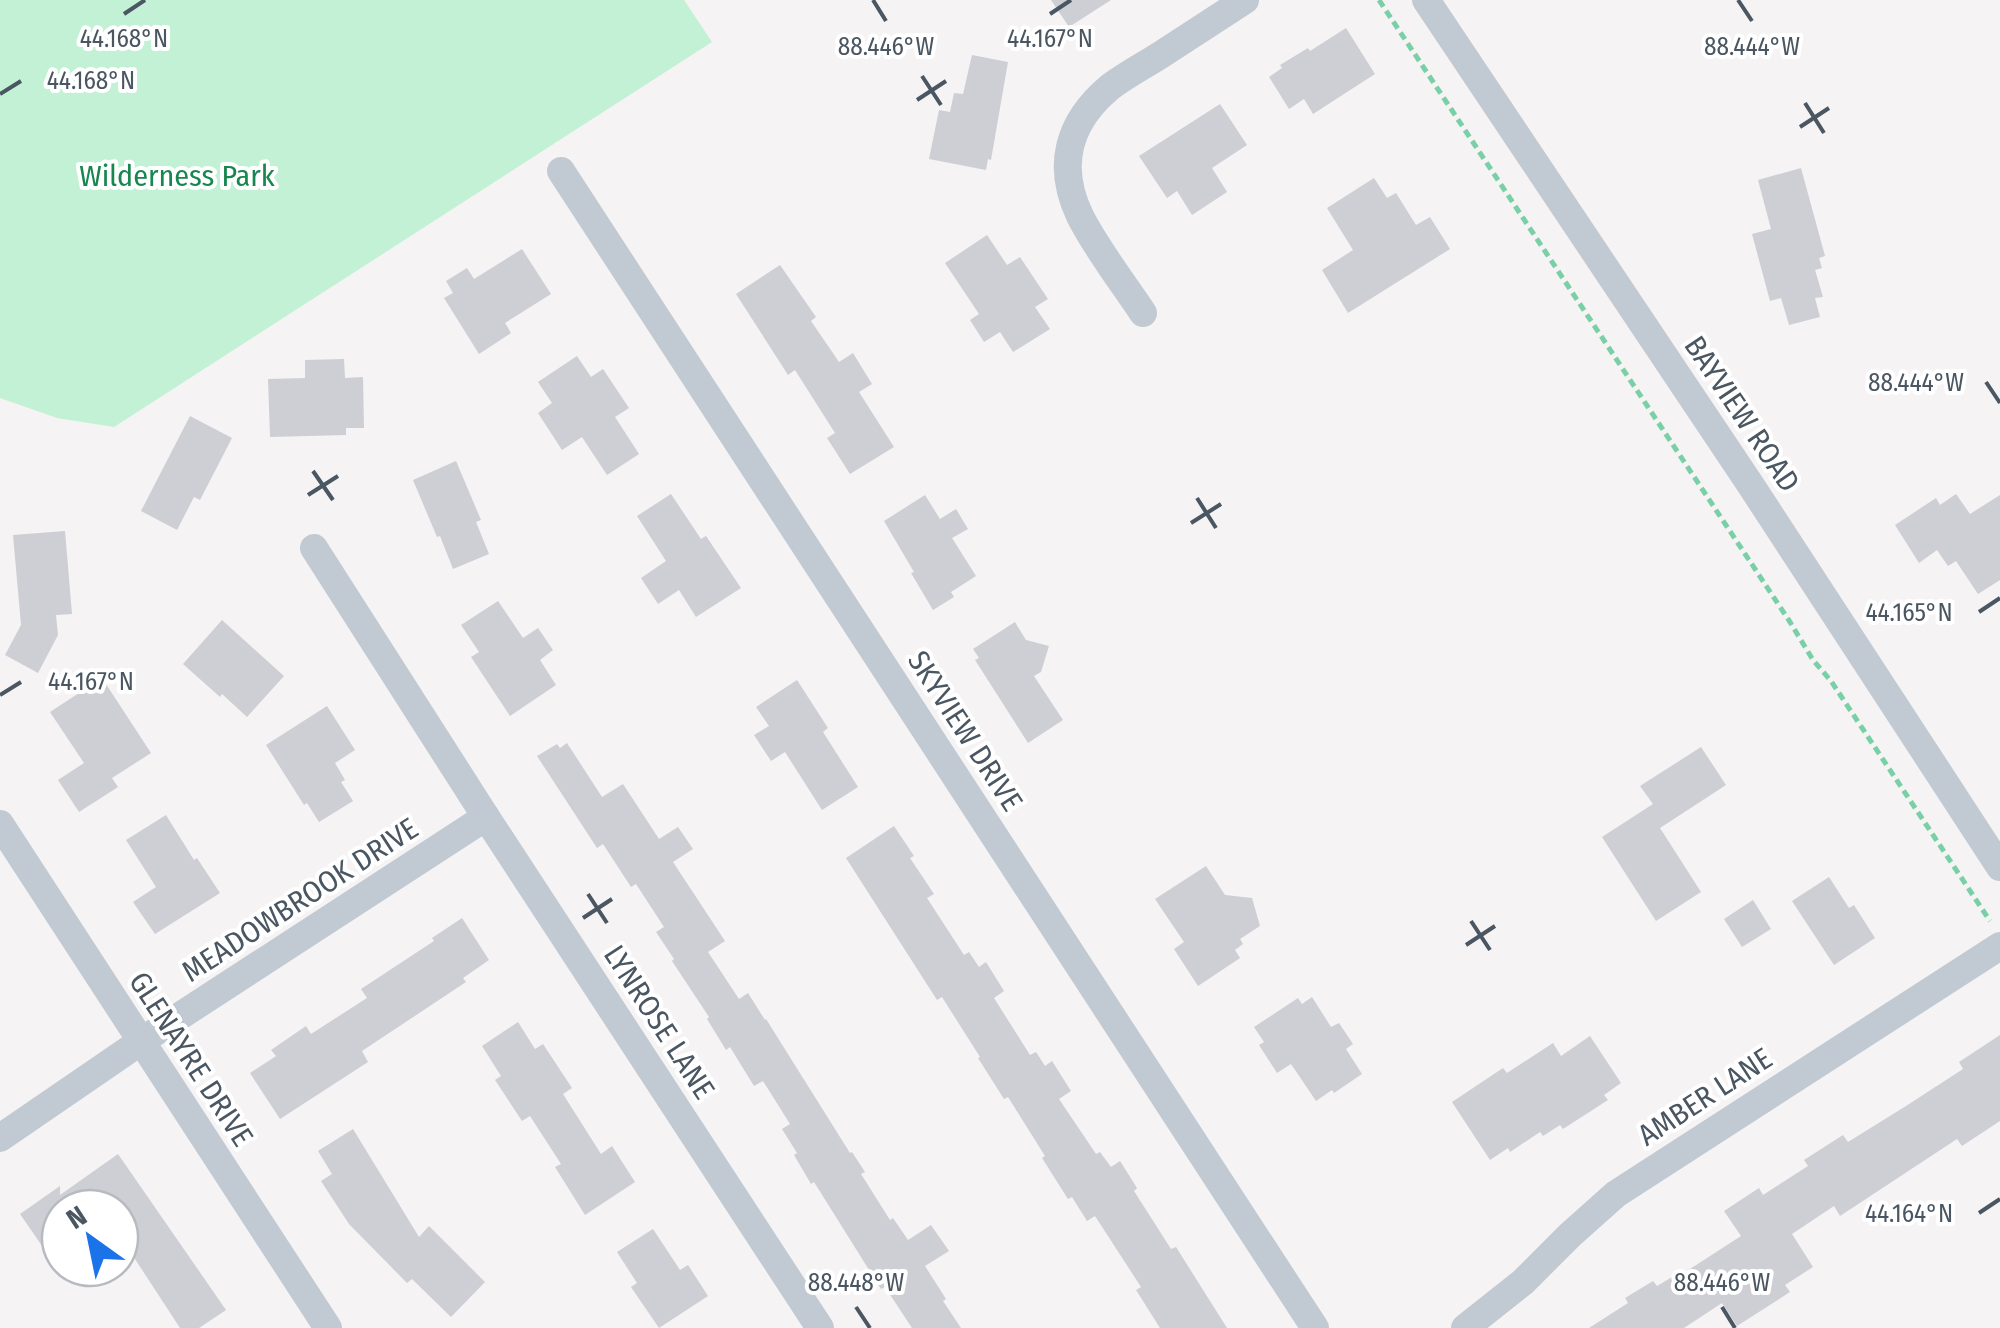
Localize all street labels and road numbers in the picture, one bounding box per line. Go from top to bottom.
street label: BAYVIEW ROAD [1677,329,1807,499]
street label: SKYVIEW DRIVE [900,644,1030,818]
street label: MEADOWBROOK DRIVE [175,810,425,990]
street label: LYNROSE LANE [596,938,722,1106]
street label: GLENAYRE DRIVE [121,965,261,1153]
street label: AMBER LANE [1631,1040,1779,1154]

